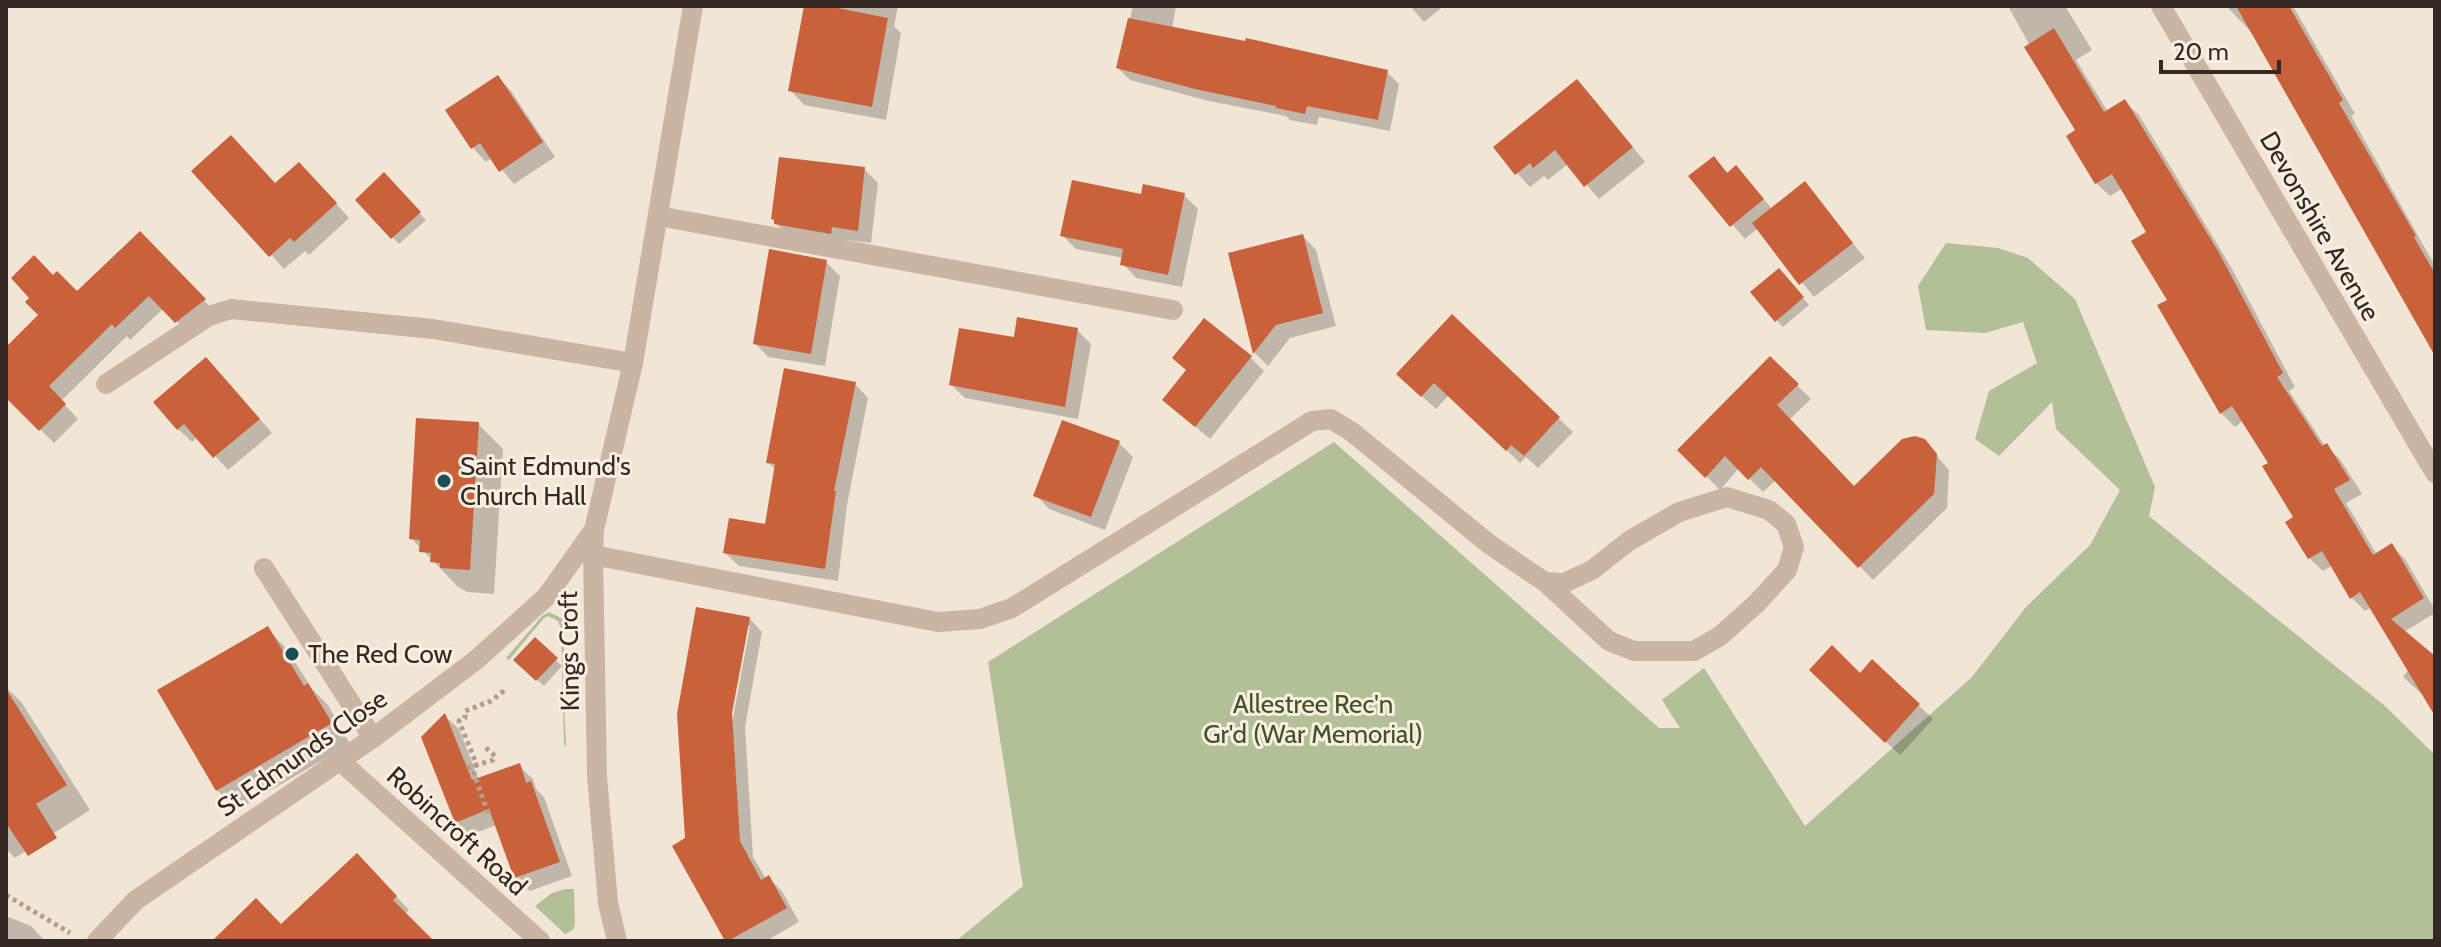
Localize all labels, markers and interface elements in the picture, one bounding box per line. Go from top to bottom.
scale bar [2161,24,2279,74]
text: 20 m [2173,37,2229,66]
street label: Devonshire Avenue [2253,126,2387,326]
place label: Saint Edmund's Church Hall [460,450,631,512]
marker: Saint Edmund's Church Hall [435,472,453,490]
street label: Kings Croft [552,590,586,711]
place label: The Red Cow [308,638,453,670]
marker: The Red Cow [283,645,301,663]
street label: St Edmunds Close [211,682,393,824]
park label: Allestree Rec'n Gr'd (War Memorial) [1203,688,1423,750]
street label: Robincroft Road [380,760,534,902]

